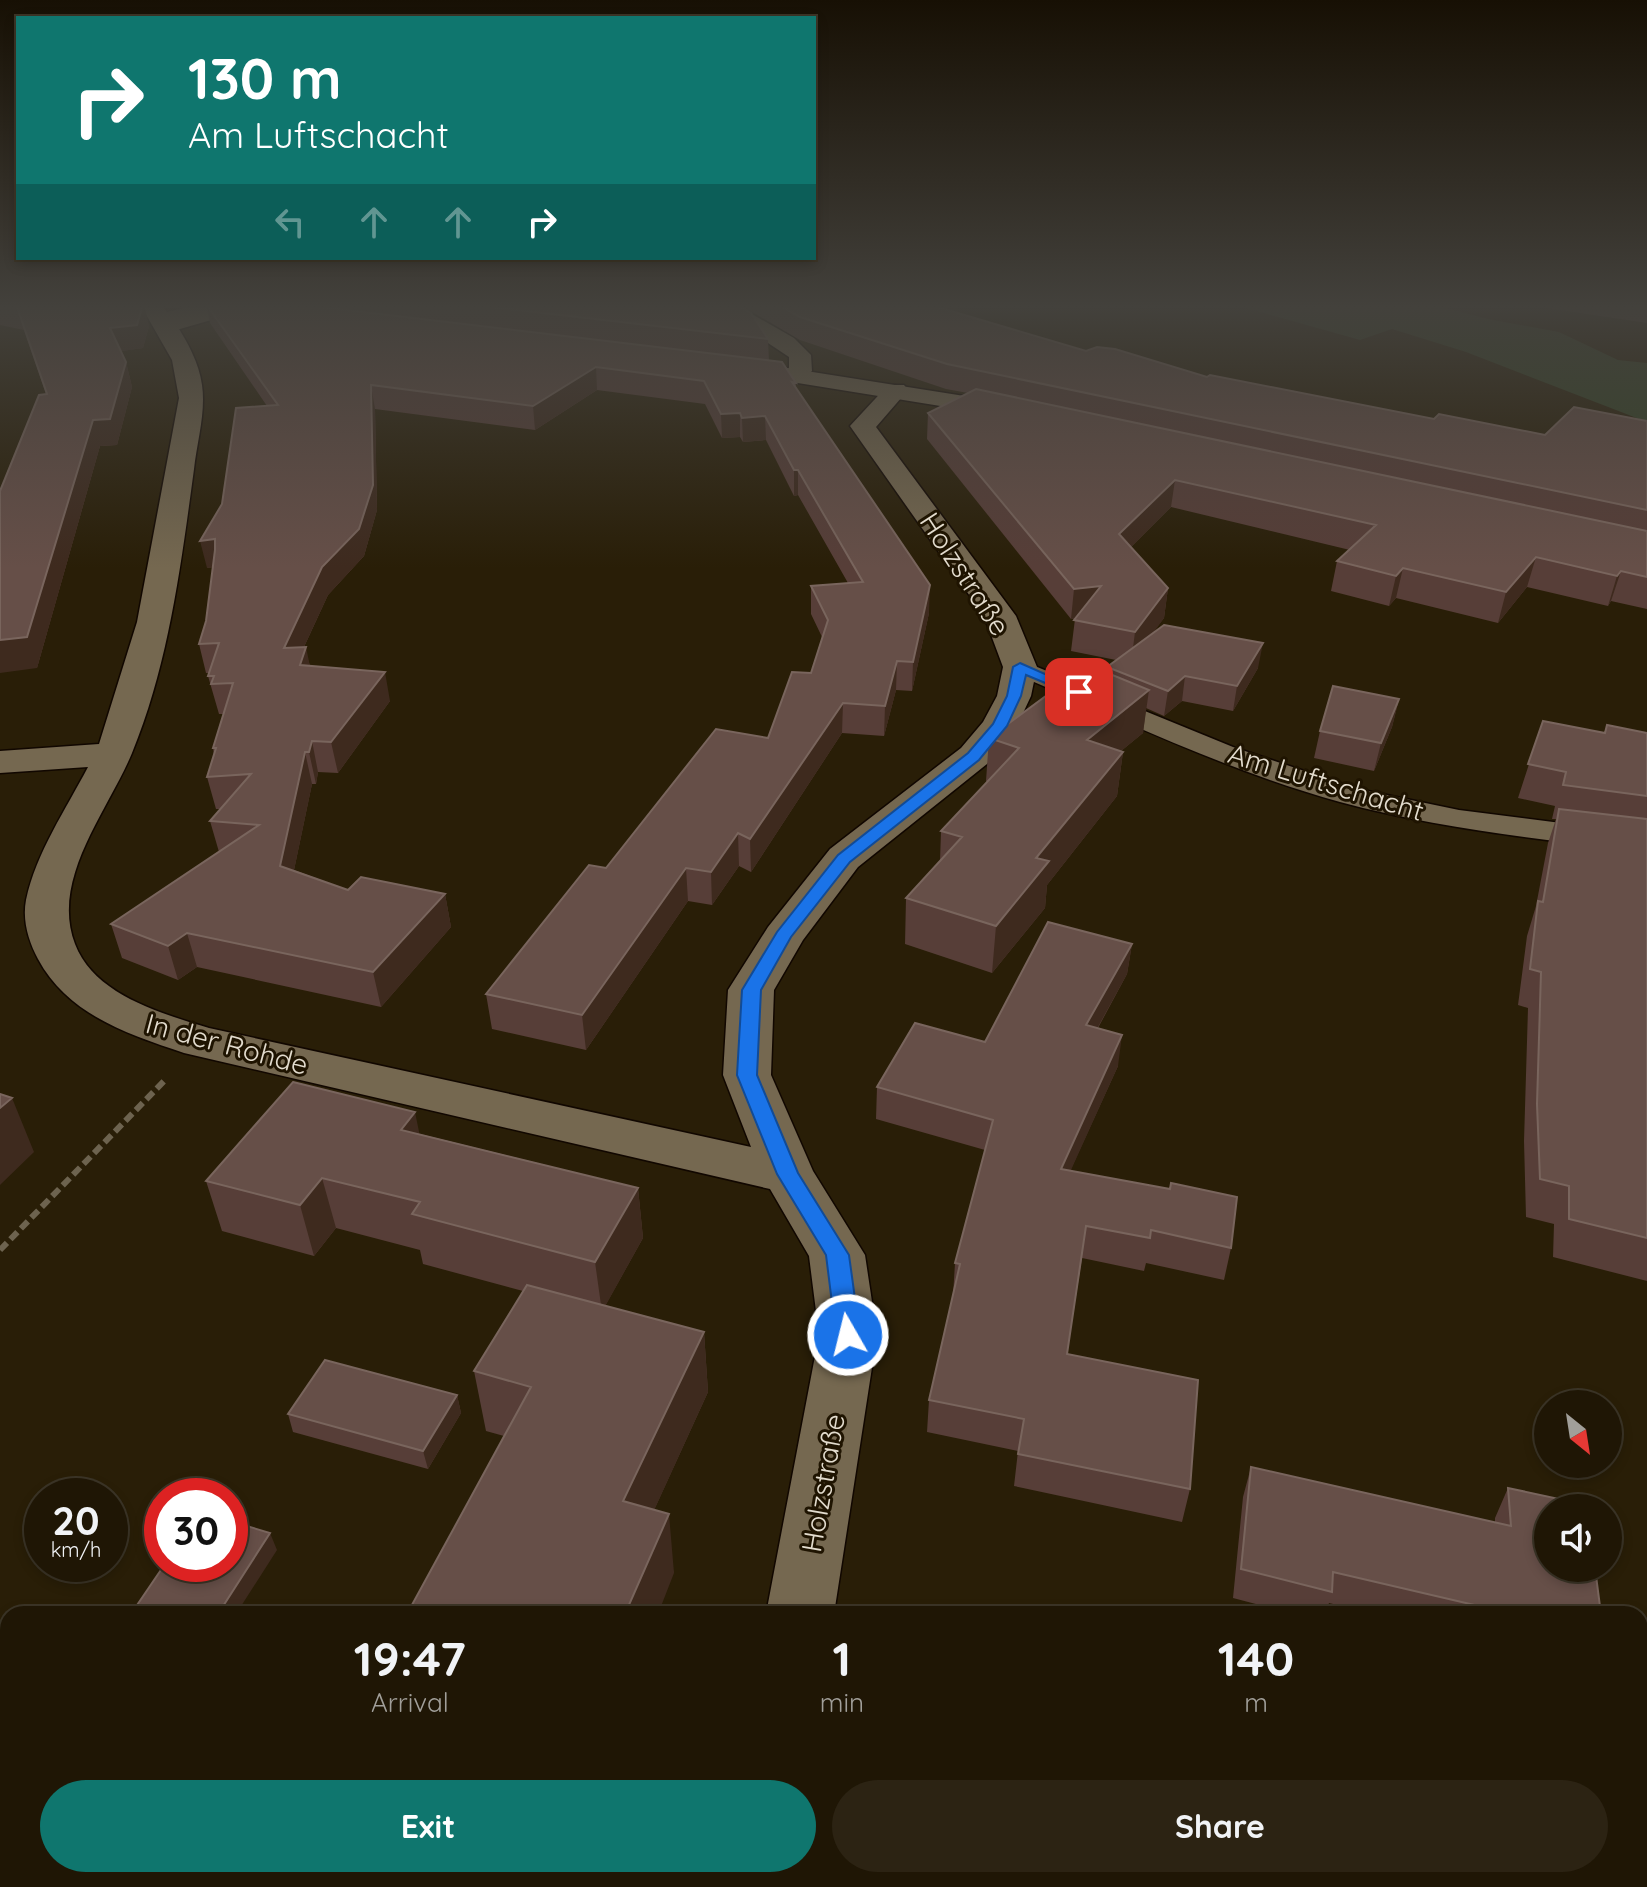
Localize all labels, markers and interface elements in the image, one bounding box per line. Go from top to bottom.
text: 130 m [188,43,342,113]
icon: right [56,48,160,152]
text: Am Luftschacht [188,112,449,157]
icon: left [268,200,312,244]
icon: ahead [352,200,396,244]
icon: ahead [436,200,480,244]
icon: right [520,200,564,244]
street label: Holzstraße [913,506,1018,642]
pin [1045,658,1113,726]
icon: arrive [1057,670,1101,714]
street label: Am Luftschacht [1224,735,1428,828]
street label: In der Rohde [142,1005,312,1082]
position arrow [806,1293,890,1377]
north arrow [1534,1390,1622,1478]
map controls [1534,1390,1622,1582]
street label: Holzstraße [793,1411,852,1555]
speed limit sign: 30 [144,1478,248,1582]
button: sound [1534,1494,1622,1582]
text: 20 [52,1495,100,1545]
text: km/h [51,1537,101,1562]
text: 19:47 [354,1628,466,1688]
text: 1 [833,1628,851,1688]
text: 140 [1218,1628,1294,1688]
text: Arrival [371,1686,449,1719]
text: min [820,1686,864,1719]
text: m [1244,1686,1268,1719]
button: Exit [40,1780,816,1872]
button: Share [832,1780,1608,1872]

